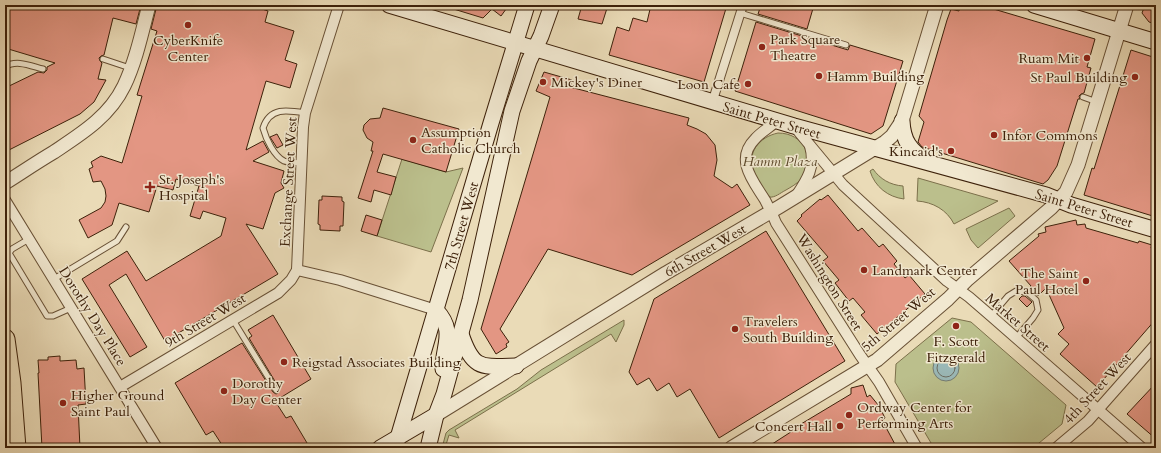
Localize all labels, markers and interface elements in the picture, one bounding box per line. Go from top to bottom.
marker: CyberKnife Center [183,20,193,30]
place label: Park Square Theatre [770,30,840,65]
place label: CyberKnife Center [153,31,223,66]
marker: Park Square Theatre [757,42,767,52]
place label: Ruam Mit [1018,49,1080,68]
marker: Ruam Mit [1082,53,1092,63]
place label: Hamm Building [827,67,924,86]
place label: St Paul Building [1031,68,1127,87]
marker: Hamm Building [814,71,824,81]
marker: St Paul Building [1130,72,1140,82]
place label: Mickey's Diner [551,73,643,92]
place label: Loon Cafe [677,75,740,94]
marker: Mickey's Diner [538,77,548,87]
marker: Loon Cafe [743,79,753,89]
street label: Saint Peter Street [721,97,824,144]
street label: Exchange Street West [276,116,301,247]
place label: Assumption Catholic Church [421,123,521,158]
place label: Infor Commons [1002,126,1098,145]
marker: Infor Commons [989,130,999,140]
marker: Assumption Catholic Church [408,135,418,145]
place label: Kincaid's [889,142,943,161]
marker: Kincaid's [946,146,956,156]
park label: Hamm Plaza [743,152,817,171]
place label: St. Joseph's Hospital [159,170,224,205]
street label: 7th Street West [440,179,483,273]
marker: St. Joseph's Hospital [144,181,156,193]
street label: Saint Peter Street [1033,185,1136,233]
street label: 6th Street West [661,219,750,282]
street label: Washington Street [792,229,867,335]
place label: Landmark Center [872,261,978,280]
street label: Dorothy Day Place [54,263,131,370]
place label: The Saint Paul Hotel [1015,264,1079,299]
marker: Landmark Center [859,265,869,275]
marker: The Saint Paul Hotel [1081,276,1091,286]
street label: 5th Street West [857,282,940,356]
street label: 9th Street West [161,288,250,352]
street label: Market Street [981,289,1055,356]
place label: Travelers South Building [743,312,833,347]
marker: F. Scott Fitzgerald [951,321,961,331]
marker: Travelers South Building [730,324,740,334]
place label: F. Scott Fitzgerald [927,332,986,367]
street label: 4th Street West [1059,348,1136,428]
place label: Reigstad Associates Building [292,353,461,372]
marker: Reigstad Associates Building [279,357,289,367]
place label: Dorothy Day Center [232,374,302,409]
place label: Higher Ground Saint Paul [71,386,165,421]
marker: Dorothy Day Center [219,386,229,396]
marker: Higher Ground Saint Paul [58,398,68,408]
place label: Ordway Center for Performing Arts [857,398,973,433]
marker: Ordway Center for Performing Arts [844,410,854,420]
place label: Concert Hall [755,417,832,436]
marker: Concert Hall [835,421,845,431]

